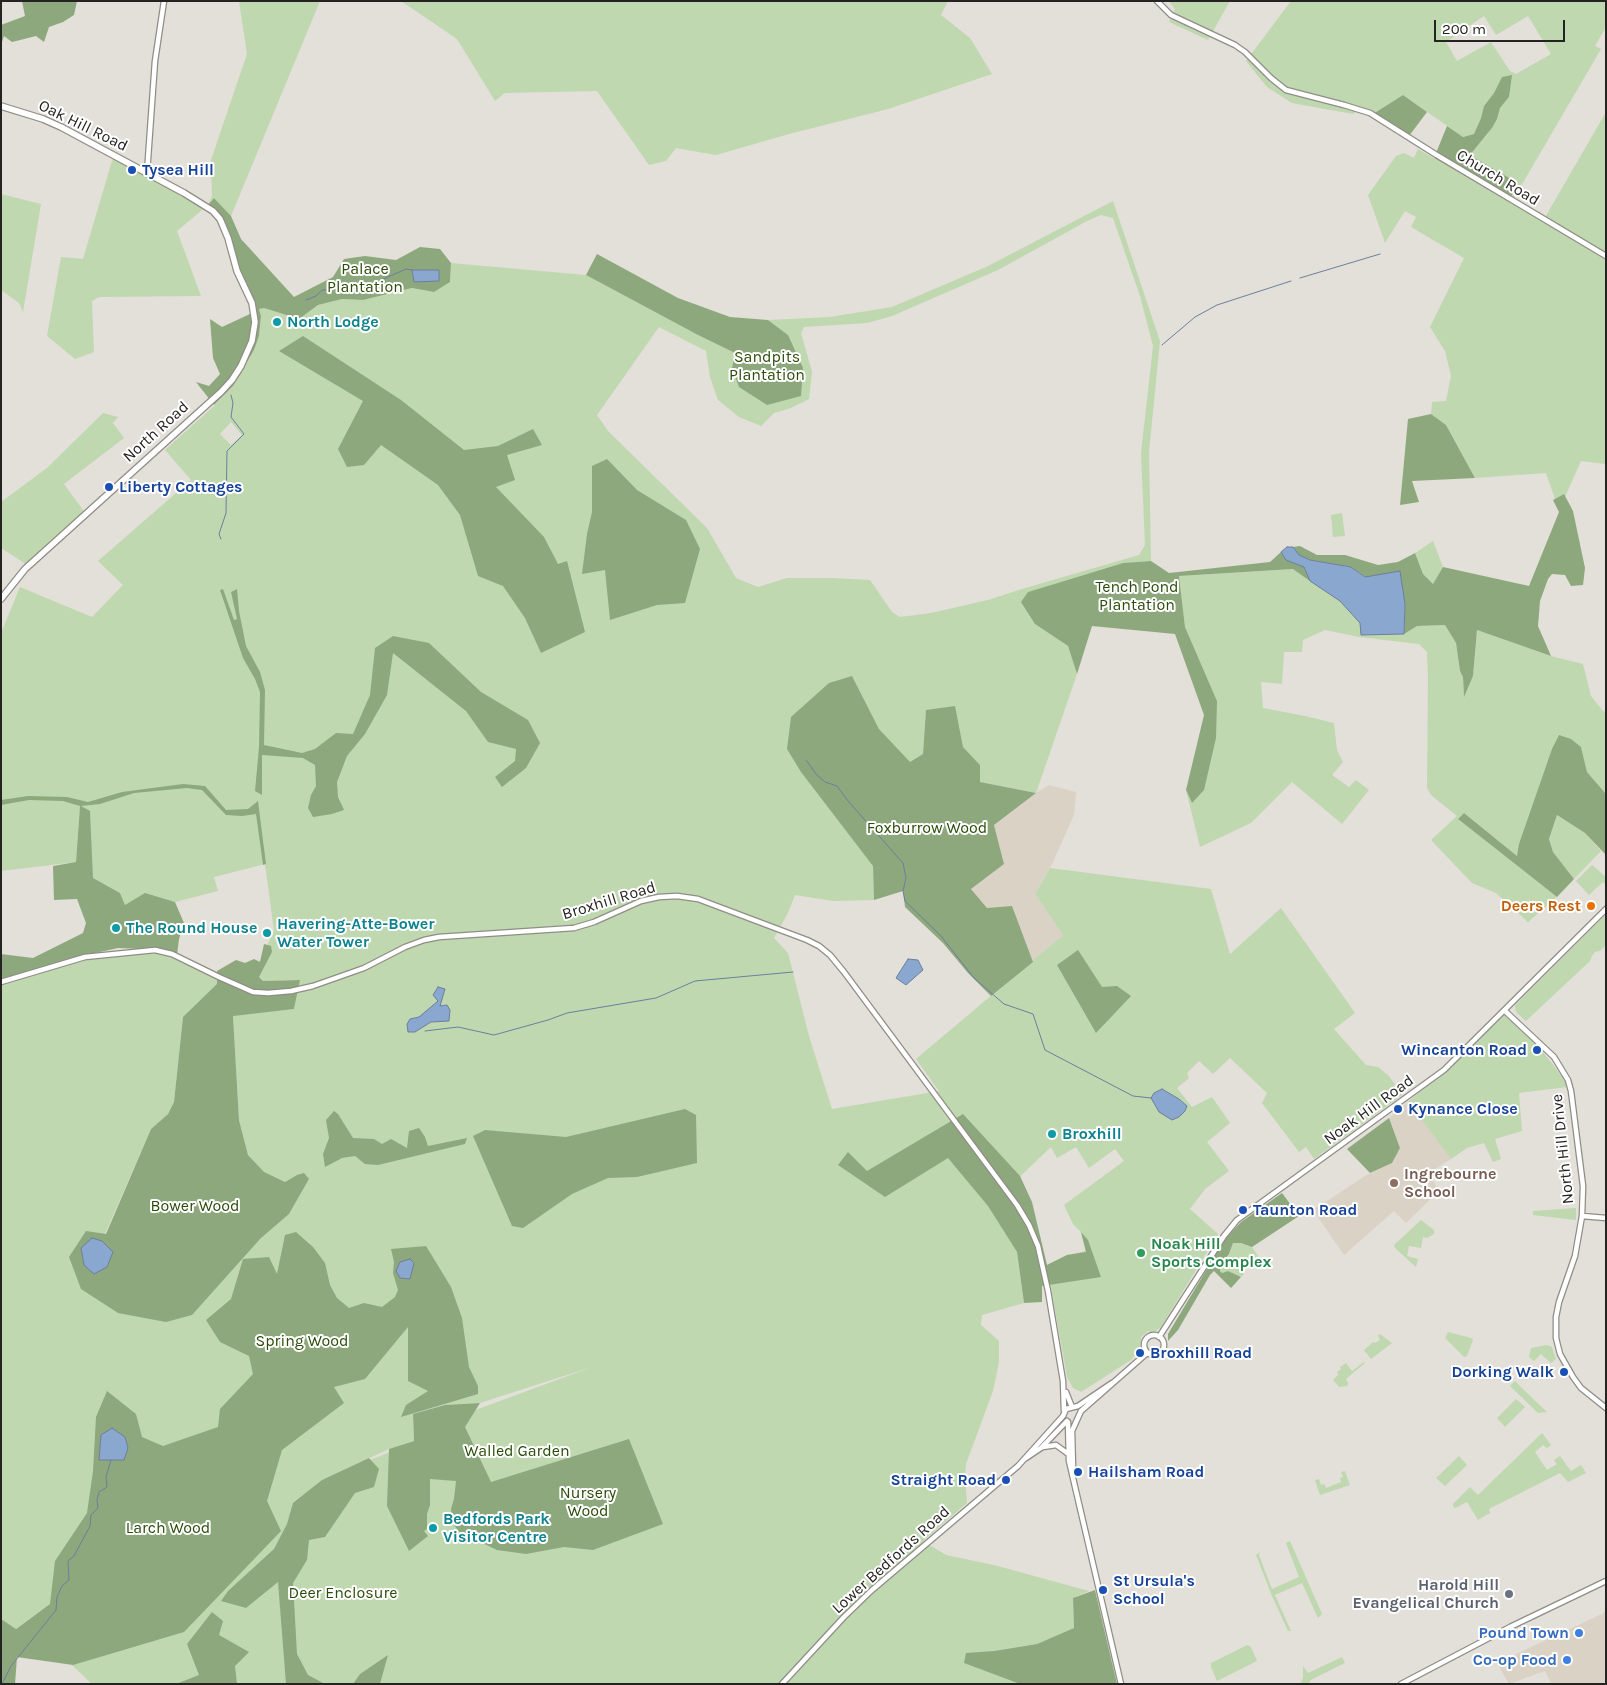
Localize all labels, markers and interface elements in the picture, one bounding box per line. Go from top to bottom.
scale bar [1437,10,1568,42]
text: 200 m [1442,20,1486,38]
street label: Oak Hill Road [35,96,131,156]
street label: Church Road [1453,146,1543,210]
place label: Tysea Hill [142,160,214,180]
marker: Tysea Hill [126,164,138,176]
park label: Palace Plantation [327,259,403,297]
place label: North Lodge [287,312,379,332]
marker: North Lodge [271,316,283,328]
park label: Sandpits Plantation [729,347,805,385]
street label: North Road [119,398,193,466]
place label: Liberty Cottages [119,477,243,497]
marker: Liberty Cottages [103,481,115,493]
park label: Tench Pond Plantation [1095,577,1179,615]
park label: Foxburrow Wood [867,818,987,838]
street label: Broxhill Road [560,878,658,924]
place label: Deers Rest [1501,896,1581,916]
marker: Deers Rest [1585,900,1597,912]
place label: Havering-Atte-Bower Water Tower [277,914,435,952]
place label: The Round House [126,918,258,938]
marker: The Round House [110,922,122,934]
marker: Havering-Atte-Bower Water Tower [261,927,273,939]
place label: Wincanton Road [1401,1040,1527,1060]
marker: Wincanton Road [1531,1044,1543,1056]
street label: Noak Hill Road [1320,1071,1418,1149]
street label: North Hill Drive [1548,1093,1578,1205]
place label: Kynance Close [1408,1099,1518,1119]
marker: Kynance Close [1392,1103,1404,1115]
place label: Broxhill [1062,1124,1122,1144]
marker: Broxhill [1046,1128,1058,1140]
place label: Ingrebourne School [1404,1164,1497,1202]
marker: Ingrebourne School [1388,1177,1400,1189]
park label: Bower Wood [151,1196,239,1216]
place label: Taunton Road [1253,1200,1357,1220]
marker: Taunton Road [1237,1204,1249,1216]
place label: Noak Hill Sports Complex [1151,1234,1271,1272]
marker: Noak Hill Sports Complex [1135,1247,1147,1259]
park label: Spring Wood [256,1331,348,1351]
place label: Broxhill Road [1150,1343,1252,1363]
marker: Broxhill Road [1134,1347,1146,1359]
place label: Dorking Walk [1451,1362,1554,1382]
marker: Dorking Walk [1558,1366,1570,1378]
park label: Walled Garden [464,1441,570,1461]
place label: Hailsham Road [1088,1462,1204,1482]
marker: Hailsham Road [1072,1466,1084,1478]
place label: Straight Road [890,1470,996,1490]
marker: Straight Road [1000,1474,1012,1486]
park label: Nursery Wood [560,1483,616,1521]
street label: Lower Bedfords Road [828,1502,954,1618]
place label: Bedfords Park Visitor Centre [443,1509,550,1547]
park label: Larch Wood [126,1518,210,1538]
marker: Bedfords Park Visitor Centre [427,1522,439,1534]
place label: St Ursula's School [1113,1571,1195,1609]
place label: Harold Hill Evangelical Church [1352,1575,1499,1613]
park label: Deer Enclosure [289,1583,397,1603]
marker: St Ursula's School [1097,1584,1109,1596]
marker: Harold Hill Evangelical Church [1503,1588,1515,1600]
place label: Pound Town [1479,1623,1569,1643]
marker: Pound Town [1573,1627,1585,1639]
place label: Co-op Food [1473,1650,1557,1670]
marker: Co-op Food [1561,1654,1573,1666]

